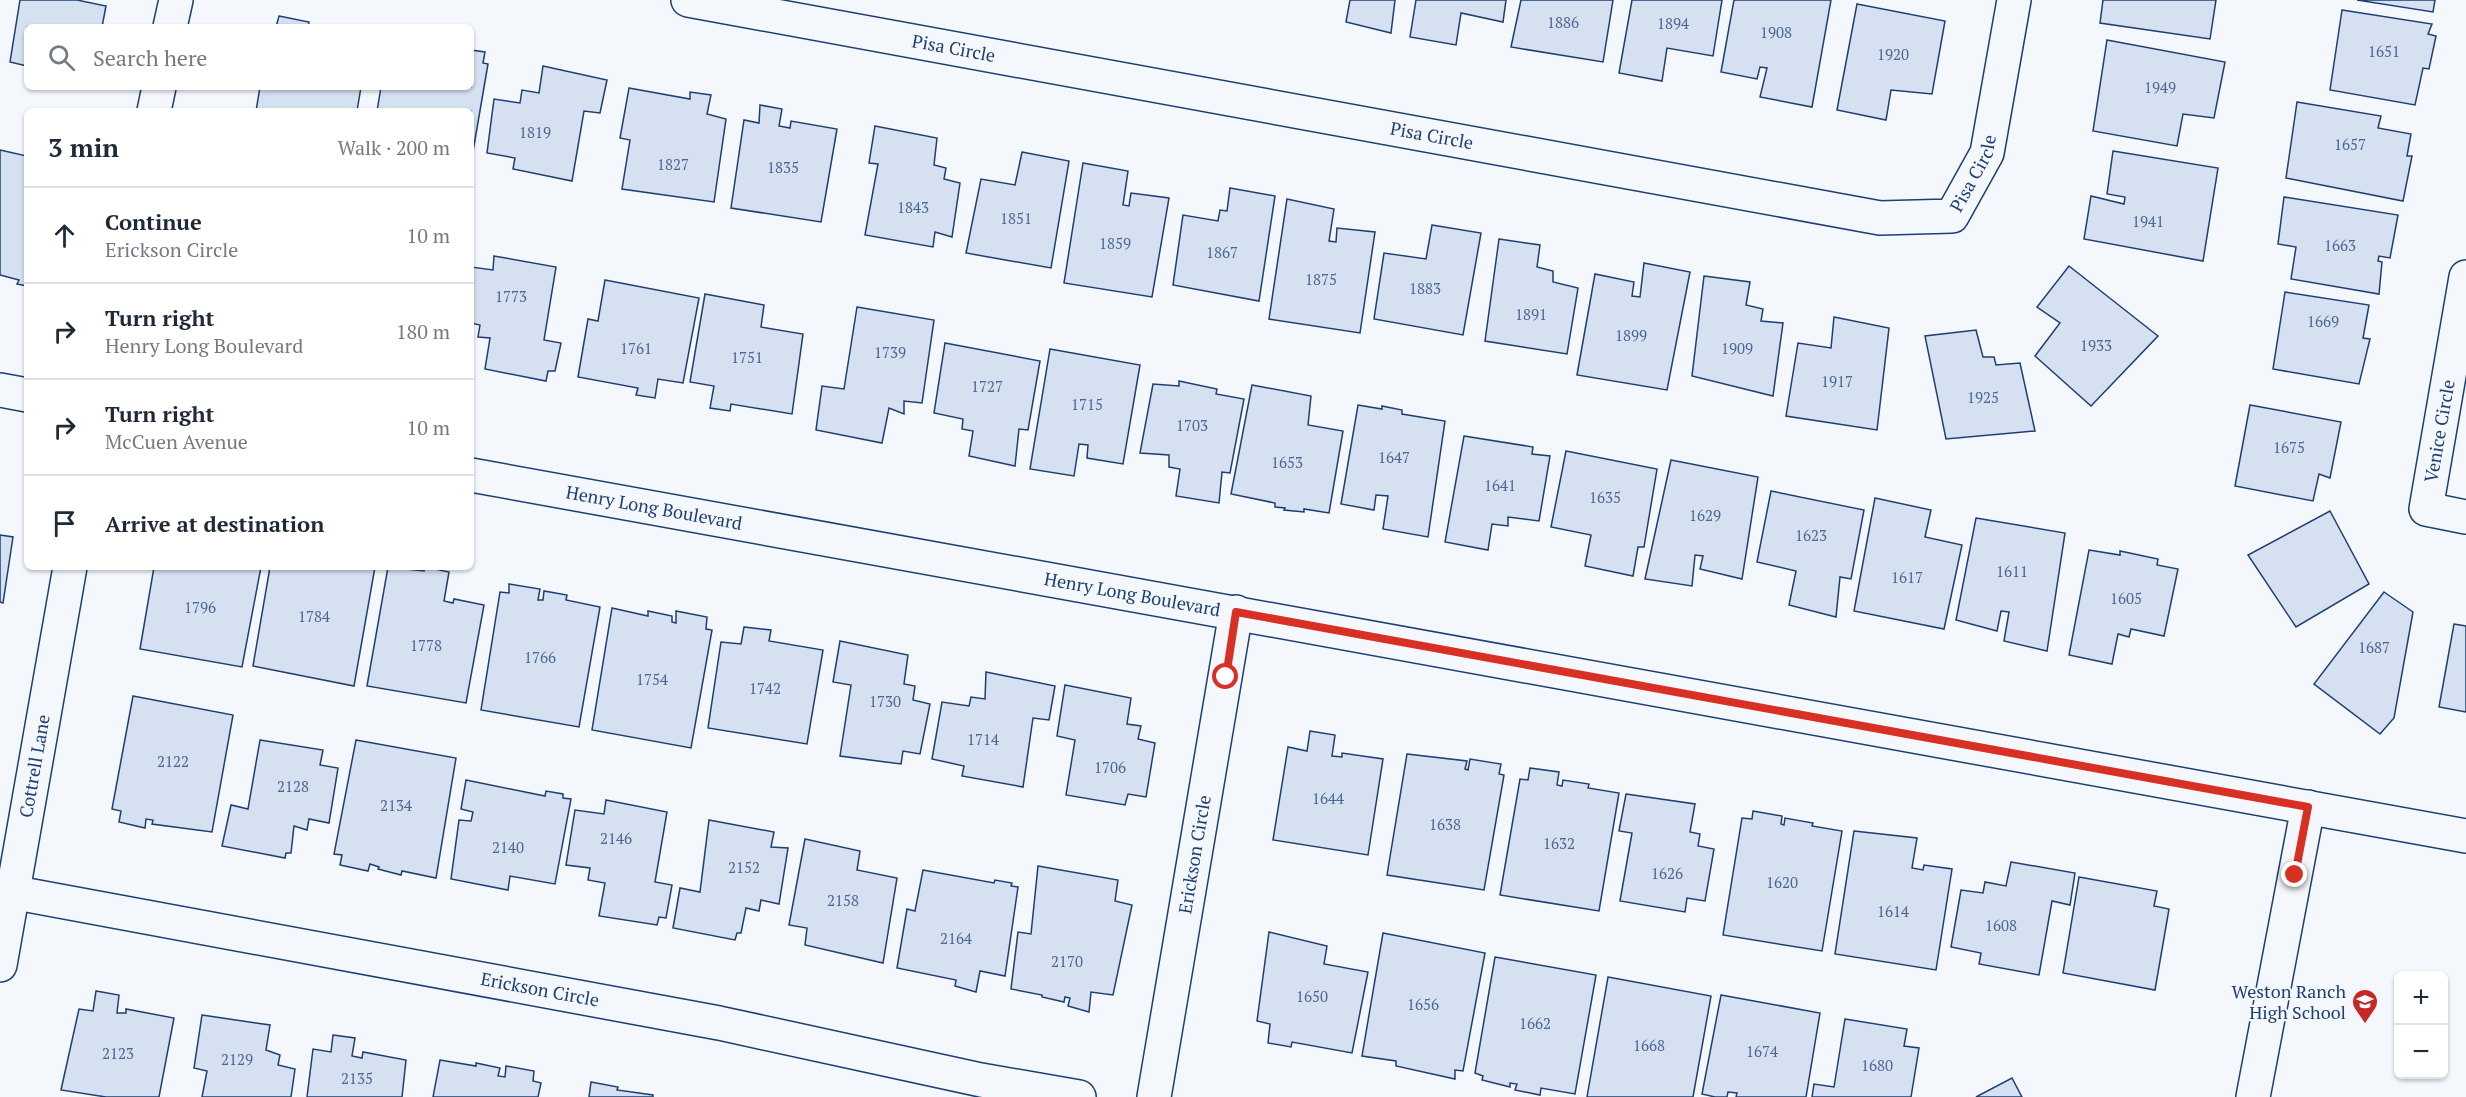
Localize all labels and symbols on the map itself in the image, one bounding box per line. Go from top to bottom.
house number: 1886 [1547,12,1579,32]
house number: 1894 [1657,13,1689,33]
house number: 1908 [1760,22,1792,42]
street label: Pisa Circle [910,28,997,67]
house number: 1651 [2368,41,2400,61]
house number: 1920 [1877,44,1909,64]
house number: 1949 [2144,77,2176,97]
street label: Pisa Circle [1388,116,1475,154]
house number: 1819 [519,122,551,142]
street label: Pisa Circle [1944,133,2001,216]
house number: 1657 [2334,134,2366,154]
house number: 1827 [657,154,689,174]
house number: 1835 [767,157,799,177]
house number: 1843 [897,197,929,217]
house number: 1851 [1000,208,1032,228]
house number: 1941 [2132,211,2164,231]
house number: 1859 [1099,233,1131,253]
house number: 1663 [2324,235,2356,255]
house number: 1867 [1206,242,1238,262]
house number: 1875 [1305,269,1337,289]
house number: 1883 [1409,278,1441,298]
house number: 1773 [495,286,527,306]
house number: 1891 [1515,304,1547,324]
house number: 1669 [2307,311,2339,331]
house number: 1899 [1615,325,1647,345]
house number: 1933 [2080,335,2112,355]
house number: 1761 [620,338,652,358]
house number: 1909 [1721,338,1753,358]
house number: 1739 [874,342,906,362]
house number: 1751 [731,347,763,367]
house number: 1917 [1821,371,1853,391]
house number: 1727 [971,376,1003,396]
street label: Venice Circle [2418,377,2460,484]
house number: 1925 [1967,387,1999,407]
house number: 1715 [1071,394,1103,414]
house number: 1703 [1176,415,1208,435]
house number: 1675 [2273,437,2305,457]
house number: 1647 [1378,447,1410,467]
house number: 1653 [1271,452,1303,472]
house number: 1641 [1484,475,1516,495]
street label: Henry Long Boulevard [564,479,744,535]
house number: 1635 [1589,487,1621,507]
house number: 1629 [1689,505,1721,525]
house number: 1623 [1795,525,1827,545]
house number: 1611 [1996,561,2028,581]
street label: Henry Long Boulevard [1042,566,1222,621]
house number: 1617 [1891,567,1923,587]
house number: 1605 [2110,588,2142,608]
house number: 1796 [184,597,216,617]
house number: 1784 [298,606,330,626]
house number: 1778 [410,635,442,655]
house number: 1687 [2358,637,2390,657]
house number: 1766 [524,647,556,667]
route start [1212,663,1238,689]
house number: 1754 [636,669,668,689]
house number: 1742 [749,678,781,698]
house number: 1730 [869,691,901,711]
street label: Cottrell Lane [13,712,55,819]
house number: 1714 [967,729,999,749]
house number: 2122 [157,751,189,771]
house number: 1706 [1094,757,1126,777]
house number: 2128 [277,776,309,796]
house number: 1644 [1312,788,1344,808]
street label: Erickson Circle [1172,793,1216,916]
house number: 2134 [380,795,412,815]
house number: 1638 [1429,814,1461,834]
house number: 2146 [600,828,632,848]
house number: 1632 [1543,833,1575,853]
house number: 2140 [492,837,524,857]
house number: 2152 [728,857,760,877]
route end [2281,861,2307,887]
house number: 1626 [1651,863,1683,883]
house number: 1620 [1766,872,1798,892]
house number: 2158 [827,890,859,910]
house number: 1614 [1877,901,1909,921]
house number: 1608 [1985,915,2017,935]
house number: 2164 [940,928,972,948]
house number: 2170 [1051,951,1083,971]
street label: Erickson Circle [479,966,601,1012]
place label: Weston Ranch High School [2232,979,2346,1024]
house number: 1650 [1296,986,1328,1006]
school or university icon: Weston Ranch High School [2350,987,2380,1025]
house number: 1656 [1407,994,1439,1014]
house number: 1662 [1519,1013,1551,1033]
house number: 1668 [1633,1035,1665,1055]
house number: 1674 [1746,1041,1778,1061]
house number: 2123 [102,1043,134,1063]
house number: 2129 [221,1049,253,1069]
house number: 1680 [1861,1055,1893,1075]
house number: 2135 [341,1068,373,1088]

